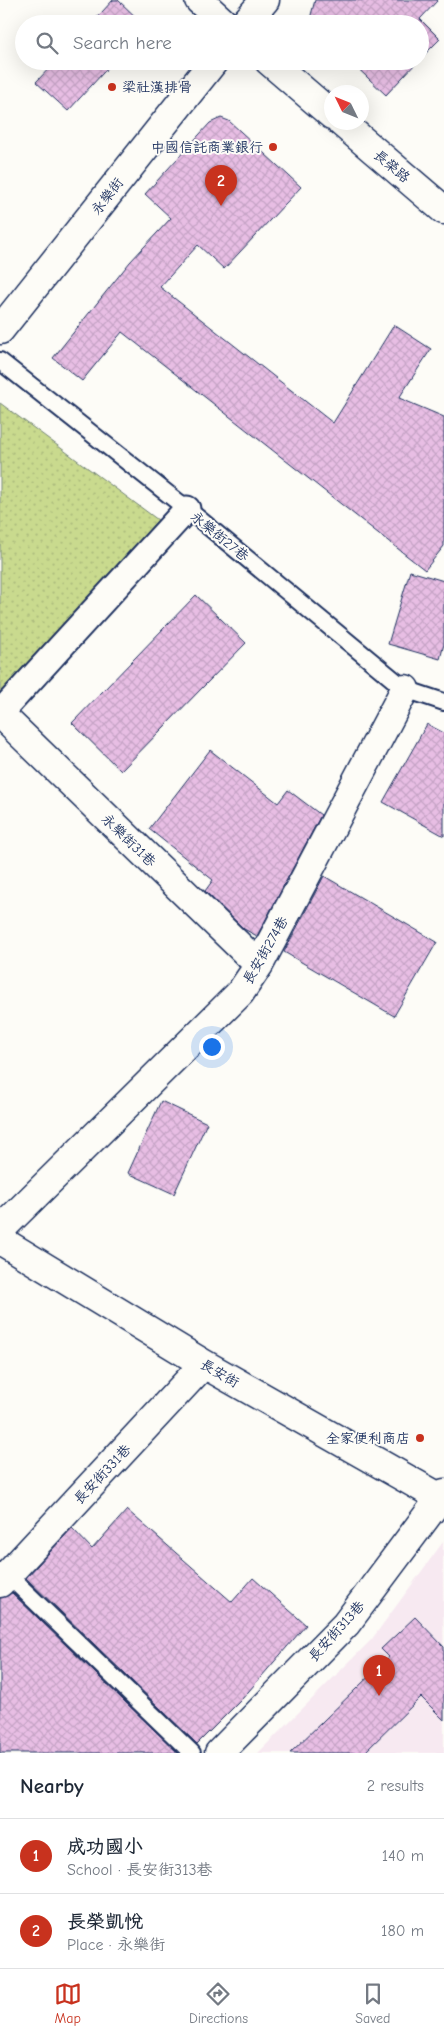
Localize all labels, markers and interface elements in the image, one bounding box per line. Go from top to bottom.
search box [15,15,429,70]
icon: search [33,29,61,57]
text: Search here [73,32,172,54]
place label: 梁社漢排骨 [122,79,192,96]
marker: 梁社漢排骨 [106,81,118,93]
north arrow [324,85,369,130]
place label: 中國信託商業銀行 [151,139,263,156]
marker: 中國信託商業銀行 [267,141,279,153]
street label: 長榮路 [370,146,413,186]
pin: 2 [205,165,237,206]
street label: 永樂街 [88,175,127,218]
street label: 永樂街27巷 [187,508,253,566]
street label: 永樂街31巷 [98,810,160,871]
street label: 長安街274巷 [239,912,292,987]
your location [199,1034,225,1060]
street label: 長安街 [197,1356,242,1391]
place label: 全家便利商店 [326,1430,410,1447]
marker: 全家便利商店 [414,1432,426,1444]
street label: 長安街331巷 [70,1440,135,1508]
street label: 長安街313巷 [305,1597,369,1665]
pin: 1 [363,1655,395,1696]
text: Nearby [20,1774,84,1798]
text: 2 results [367,1777,424,1795]
text: 成功國小 [67,1836,143,1858]
text: 1 [33,1847,39,1865]
text: 140 m [382,1847,424,1865]
text: School · 長安街313巷 [67,1861,213,1879]
text: 長榮凱悅 [67,1911,143,1933]
text: 2 [32,1922,40,1940]
text: 180 m [381,1922,424,1940]
text: Place · 永樂街 [67,1936,165,1954]
tab: Map [54,1980,82,2027]
tab: Directions [189,1980,248,2027]
tab: Saved [355,1980,390,2027]

